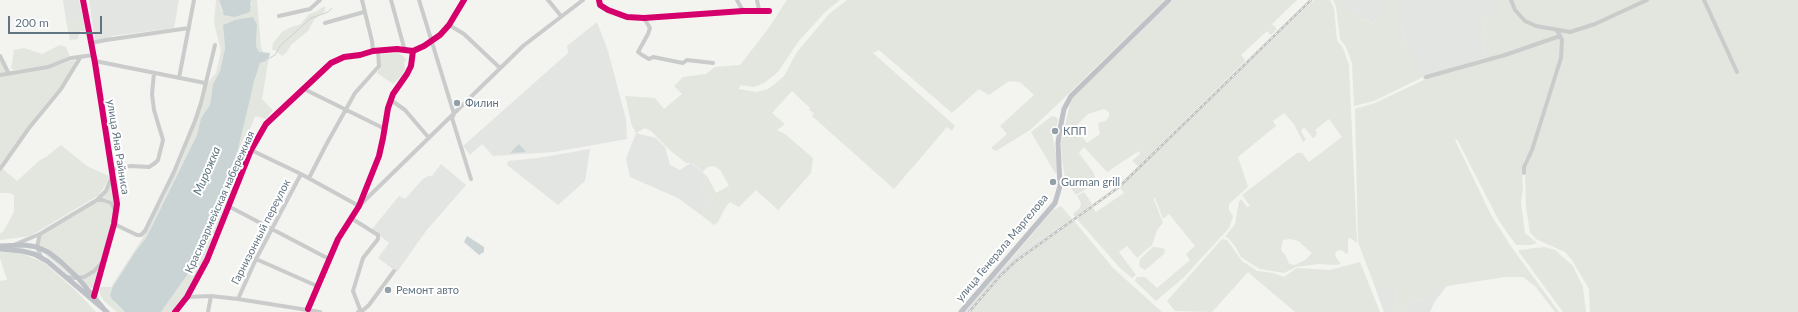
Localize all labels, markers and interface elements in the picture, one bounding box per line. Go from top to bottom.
scale bar [10,8,104,34]
text: 200 m [15,15,49,30]
place label: Филин [465,96,499,110]
marker: Филин [452,98,462,108]
street label: улица Яна Райниса [104,99,132,195]
place label: КПП [1063,124,1087,138]
marker: КПП [1050,126,1060,136]
street label: Красноармейская набережная [183,129,257,275]
water label: Мирожка [190,145,224,197]
place label: Gurman grill [1061,175,1120,189]
street label: Гарнизонный переулок [229,177,293,287]
marker: Gurman grill [1048,177,1058,187]
street label: улица Генерала Маргелова [953,192,1051,304]
place label: Ремонт авто [396,283,459,297]
marker: Ремонт авто [383,285,393,295]

